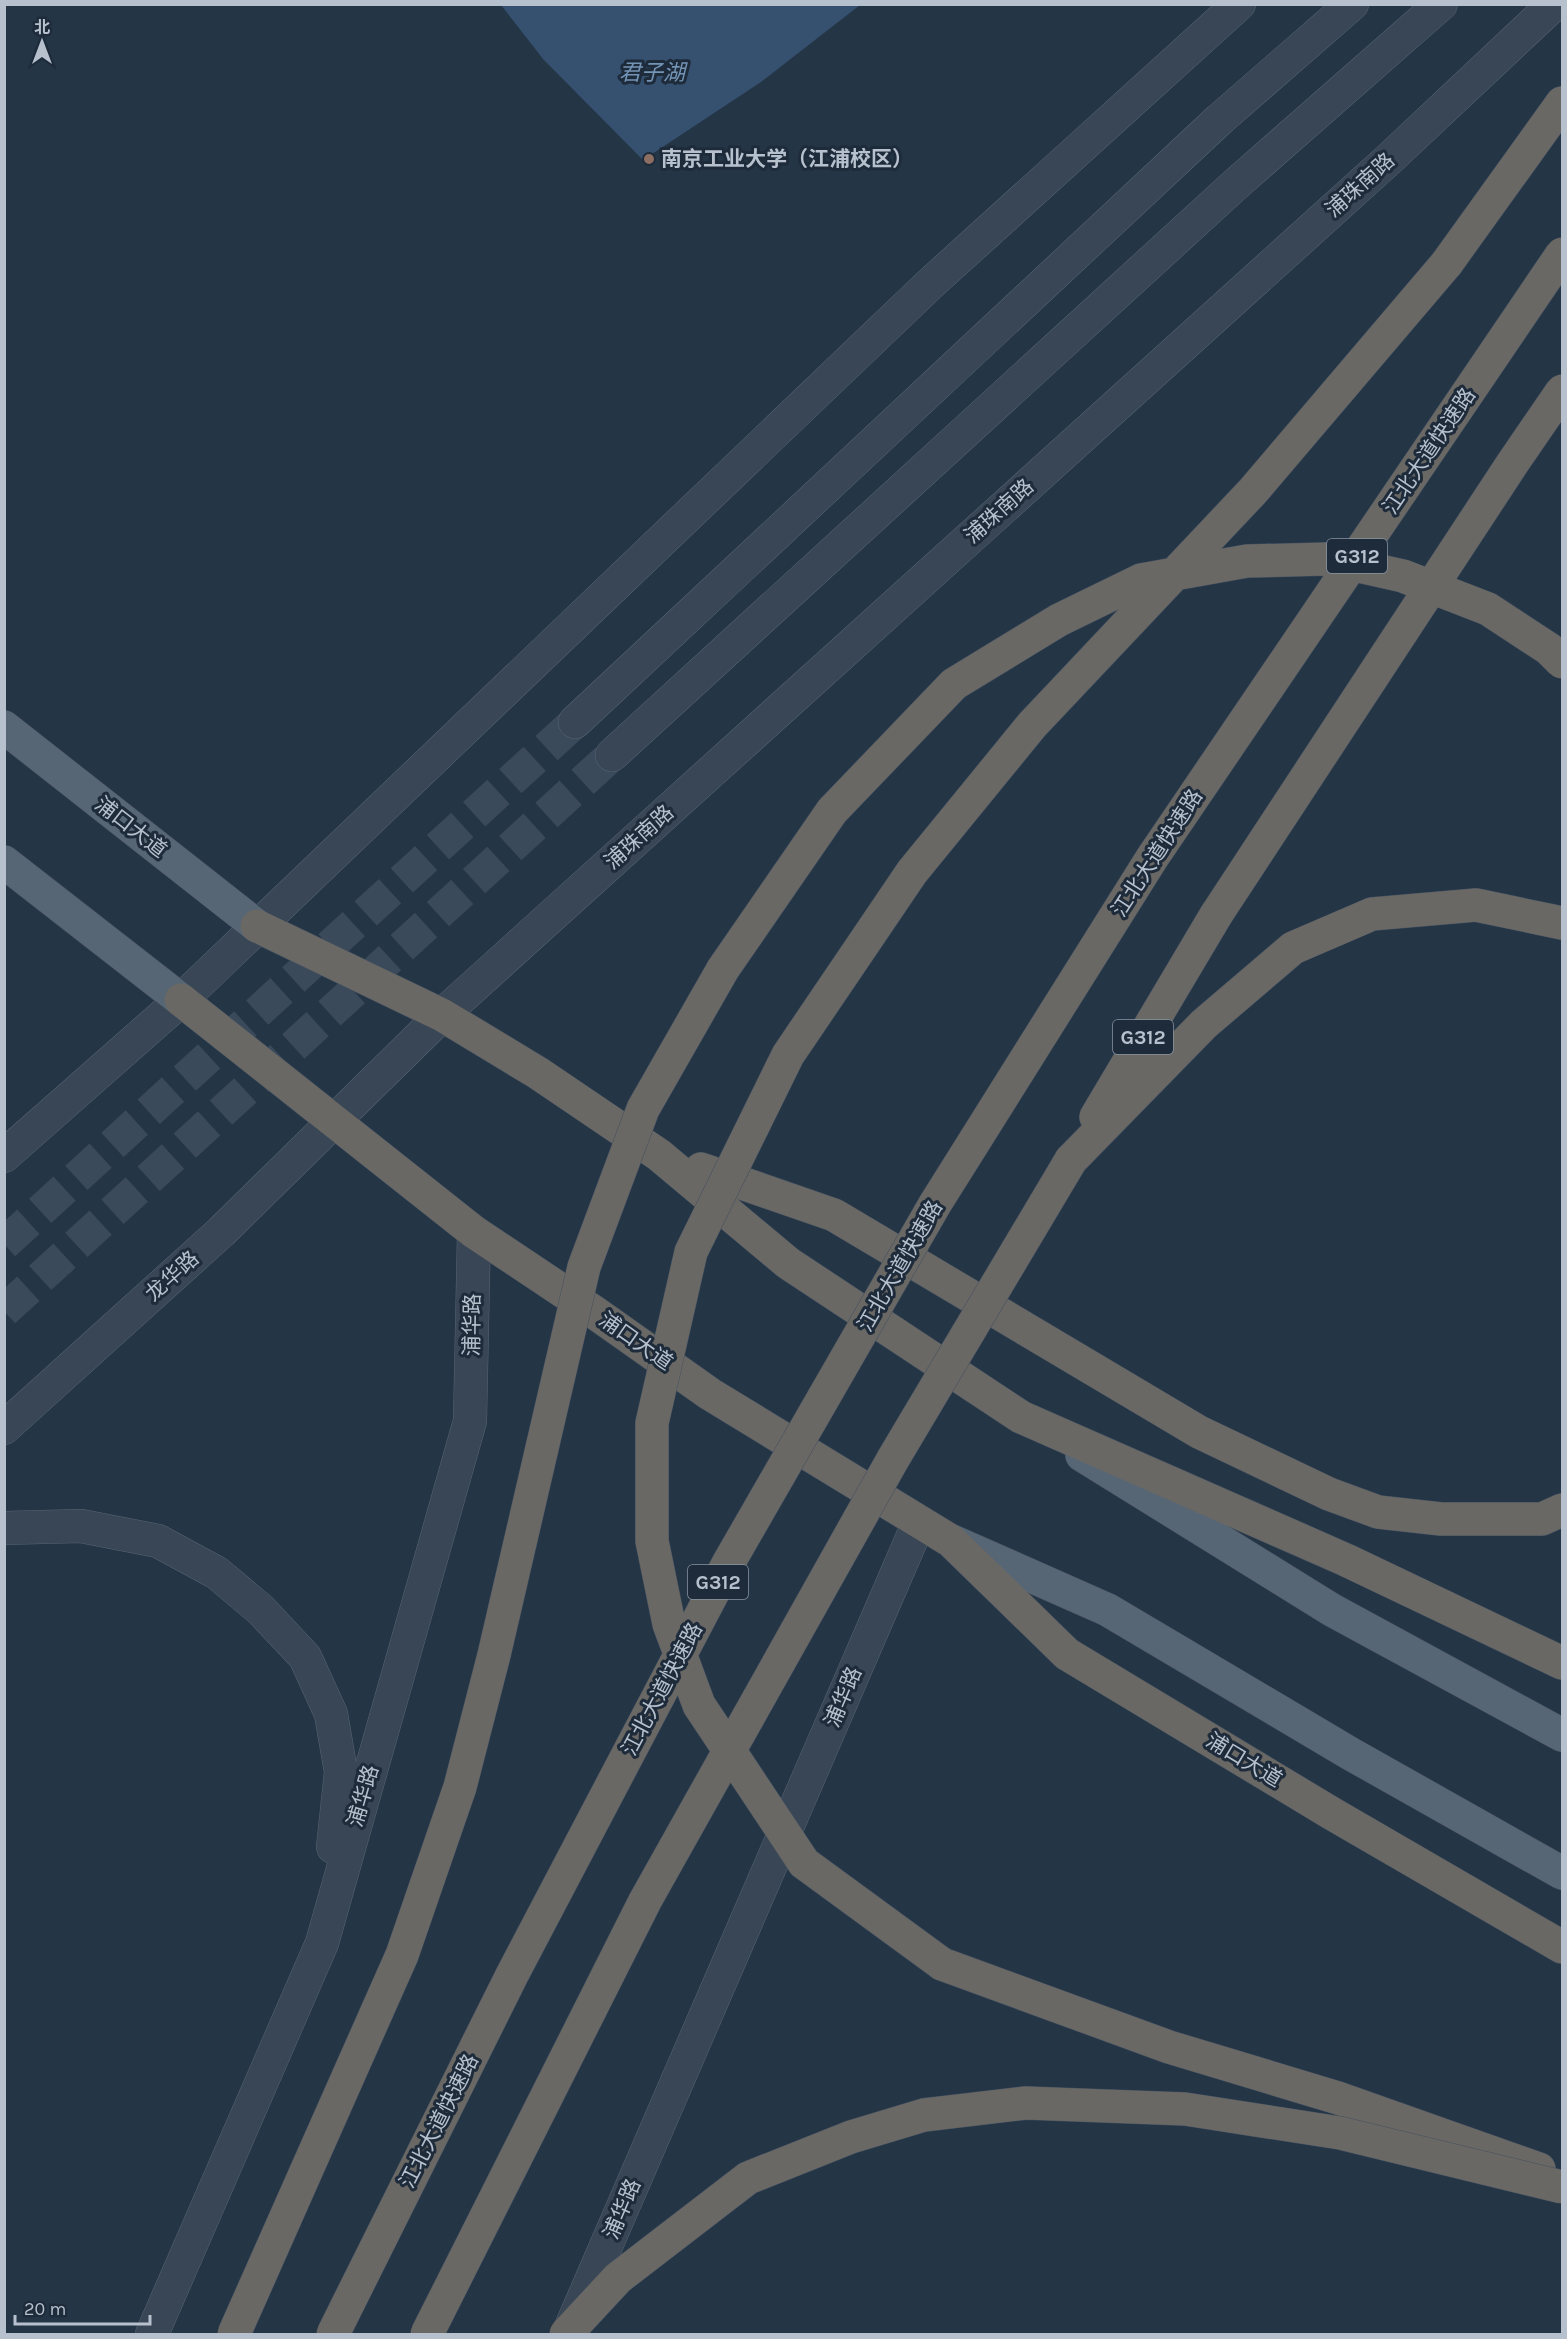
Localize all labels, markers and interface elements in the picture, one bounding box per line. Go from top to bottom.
north arrow [12,12,72,72]
text: 北 [34,18,50,37]
water label: 君子湖 [619,60,688,86]
place label: 南京工业大学（江浦校区） [661,147,913,171]
street label: 浦珠南路 [1321,148,1399,222]
marker: 南京工业大学（江浦校区） [642,152,656,166]
street label: 江北大道快速路 [1378,383,1480,519]
street label: 浦珠南路 [960,474,1038,548]
road number: G312 [1327,539,1387,573]
street label: 江北大道快速路 [1107,785,1207,921]
street label: 浦口大道 [91,792,171,862]
street label: 浦珠南路 [600,800,678,874]
road number: G312 [1113,1020,1173,1054]
street label: 江北大道快速路 [853,1196,947,1336]
street label: 龙华路 [141,1246,203,1306]
street label: 浦华路 [459,1293,485,1357]
street label: 浦口大道 [595,1307,677,1375]
road number: G312 [688,1565,748,1599]
street label: 江北大道快速路 [617,1618,707,1760]
street label: 浦华路 [820,1663,866,1731]
street label: 浦口大道 [1202,1728,1286,1792]
street label: 浦华路 [343,1762,383,1830]
street label: 江北大道快速路 [395,2050,483,2192]
street label: 浦华路 [599,2175,645,2243]
scale bar [15,2288,150,2326]
text: 20 m [24,2298,66,2320]

